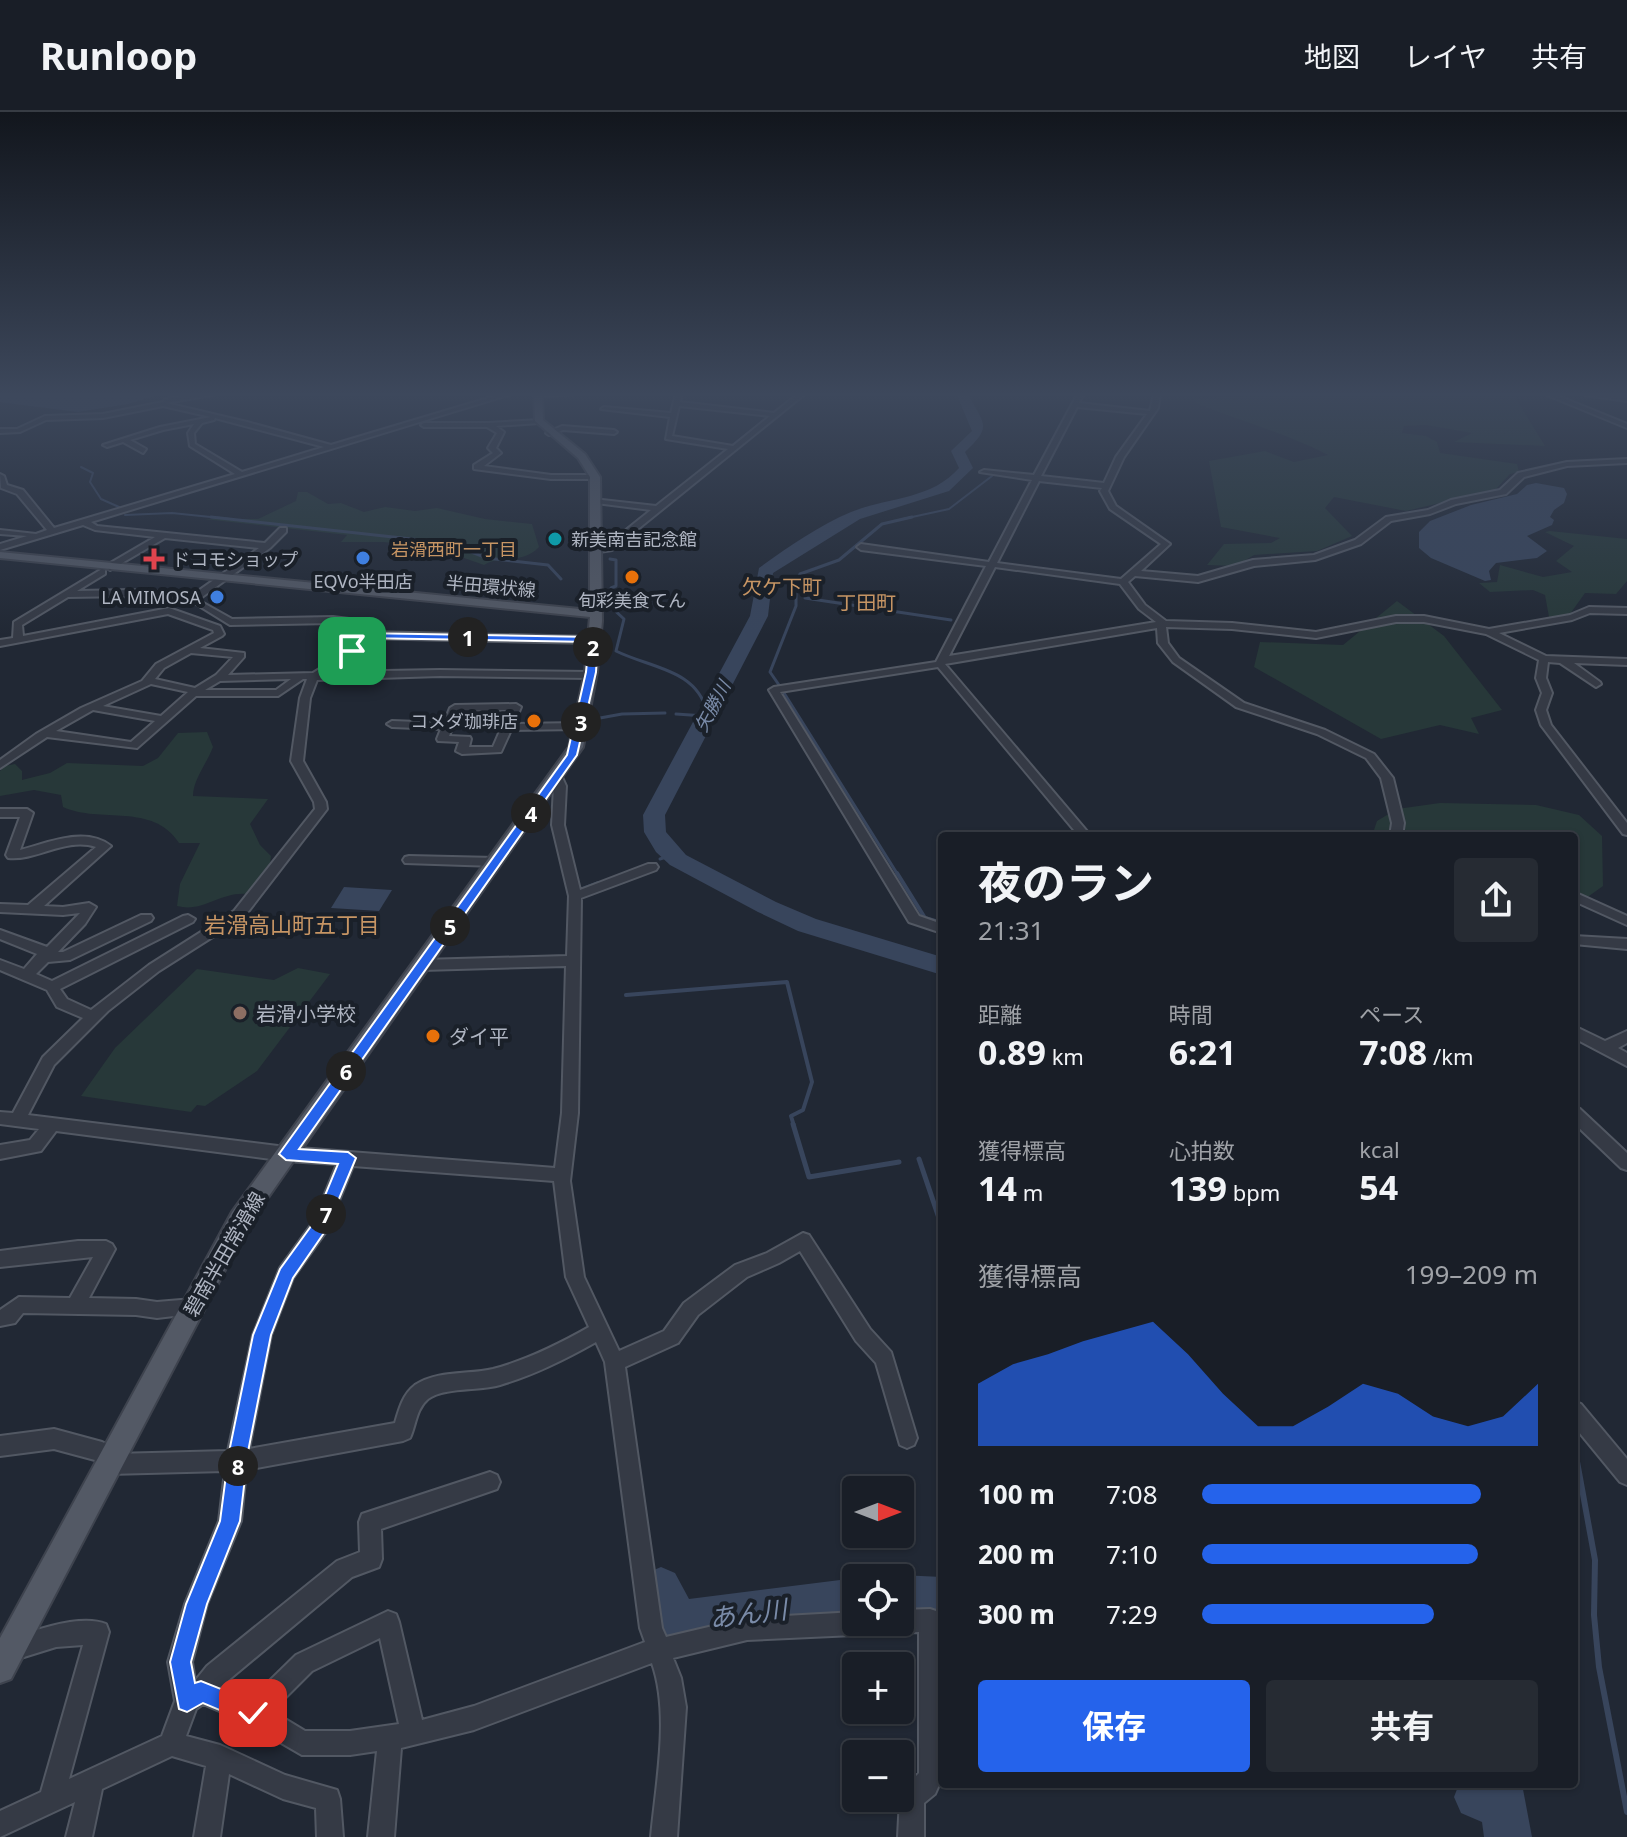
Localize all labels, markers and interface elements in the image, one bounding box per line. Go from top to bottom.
text: Runloop [40,29,197,81]
text: 地図 [1304,37,1360,75]
text: レイヤ [1404,37,1487,75]
text: 共有 [1531,37,1587,75]
place label: 新美南吉記念館 [571,527,697,551]
marker: 新美南吉記念館 [546,530,564,548]
district label: 岩滑西町一丁目 [391,537,517,561]
place label: ドコモショップ [172,547,298,571]
marker: ドコモショップ [143,548,165,570]
marker: EQVo半田店 [354,549,372,567]
marker: 旬彩美食てん [623,568,641,586]
place label: EQVo半田店 [313,569,413,593]
street label: 半田環状線 [445,570,537,602]
district label: 欠ケ下町 [742,573,822,600]
place label: LA MIMOSA [101,585,201,609]
marker: LA MIMOSA [208,588,226,606]
place label: 旬彩美食てん [578,588,686,612]
district label: 丁田町 [836,589,896,616]
pin [318,617,386,685]
pin: 1 [448,617,488,657]
text: 1 [462,622,474,652]
pin: 2 [573,627,613,667]
icon: arrive [330,629,374,673]
text: 2 [587,632,599,662]
water label: 矢勝川 [689,675,736,735]
pin: 3 [561,702,601,742]
text: 3 [575,707,587,737]
place label: コメダ珈琲店 [410,709,518,733]
marker: コメダ珈琲店 [525,712,543,730]
pin: 4 [511,793,551,833]
text: 4 [525,798,537,828]
text: 夜のラン [978,852,1154,912]
button: share [1454,858,1538,942]
pin: 5 [430,906,470,946]
district label: 岩滑高山町五丁目 [204,909,380,939]
text: 5 [444,911,456,941]
text: 21:31 [978,912,1044,948]
text: 距離 [978,999,1022,1029]
text: 時間 [1169,999,1213,1029]
text: ペース [1359,999,1424,1029]
place label: 岩滑小学校 [256,1000,356,1027]
marker: 岩滑小学校 [231,1004,249,1022]
place label: ダイ平 [449,1023,509,1050]
marker: ダイ平 [424,1027,442,1045]
text: 0.89 [978,1029,1046,1075]
text: 6:21 [1169,1029,1237,1075]
text: 7:08 [1359,1029,1427,1075]
text: km [1046,1041,1084,1071]
text: /km [1427,1041,1473,1071]
pin: 6 [326,1051,366,1091]
text: 6 [340,1056,352,1086]
text: kcal [1359,1134,1400,1164]
text: 獲得標高 [978,1135,1066,1165]
text: 心拍数 [1169,1135,1235,1165]
text: 54 [1359,1164,1398,1210]
text: 14 [978,1165,1017,1211]
text: 139 [1169,1165,1227,1211]
text: m [1017,1177,1043,1207]
text: bpm [1227,1177,1280,1207]
street label: 碧南半田常滑線 [177,1187,271,1321]
pin: 7 [306,1194,346,1234]
text: 7 [320,1199,332,1229]
text: 199–209 m [1405,1256,1538,1292]
text: 獲得標高 [978,1258,1082,1294]
pin: 8 [218,1446,258,1486]
text: 8 [232,1451,244,1481]
north arrow [842,1476,914,1548]
map controls [842,1476,914,1812]
text: 100 m [978,1476,1055,1512]
text: 7:08 [1106,1476,1158,1512]
text: 200 m [978,1536,1055,1572]
text: 7:10 [1106,1536,1158,1572]
button: locate [842,1564,914,1636]
water label: あん川 [707,1590,792,1636]
text: 300 m [978,1596,1055,1632]
text: 7:29 [1106,1596,1158,1632]
button: + [842,1652,914,1724]
pin [219,1679,287,1747]
button: 保存 [978,1680,1250,1772]
button: 共有 [1266,1680,1538,1772]
icon: check [231,1691,275,1735]
button: − [842,1740,914,1812]

